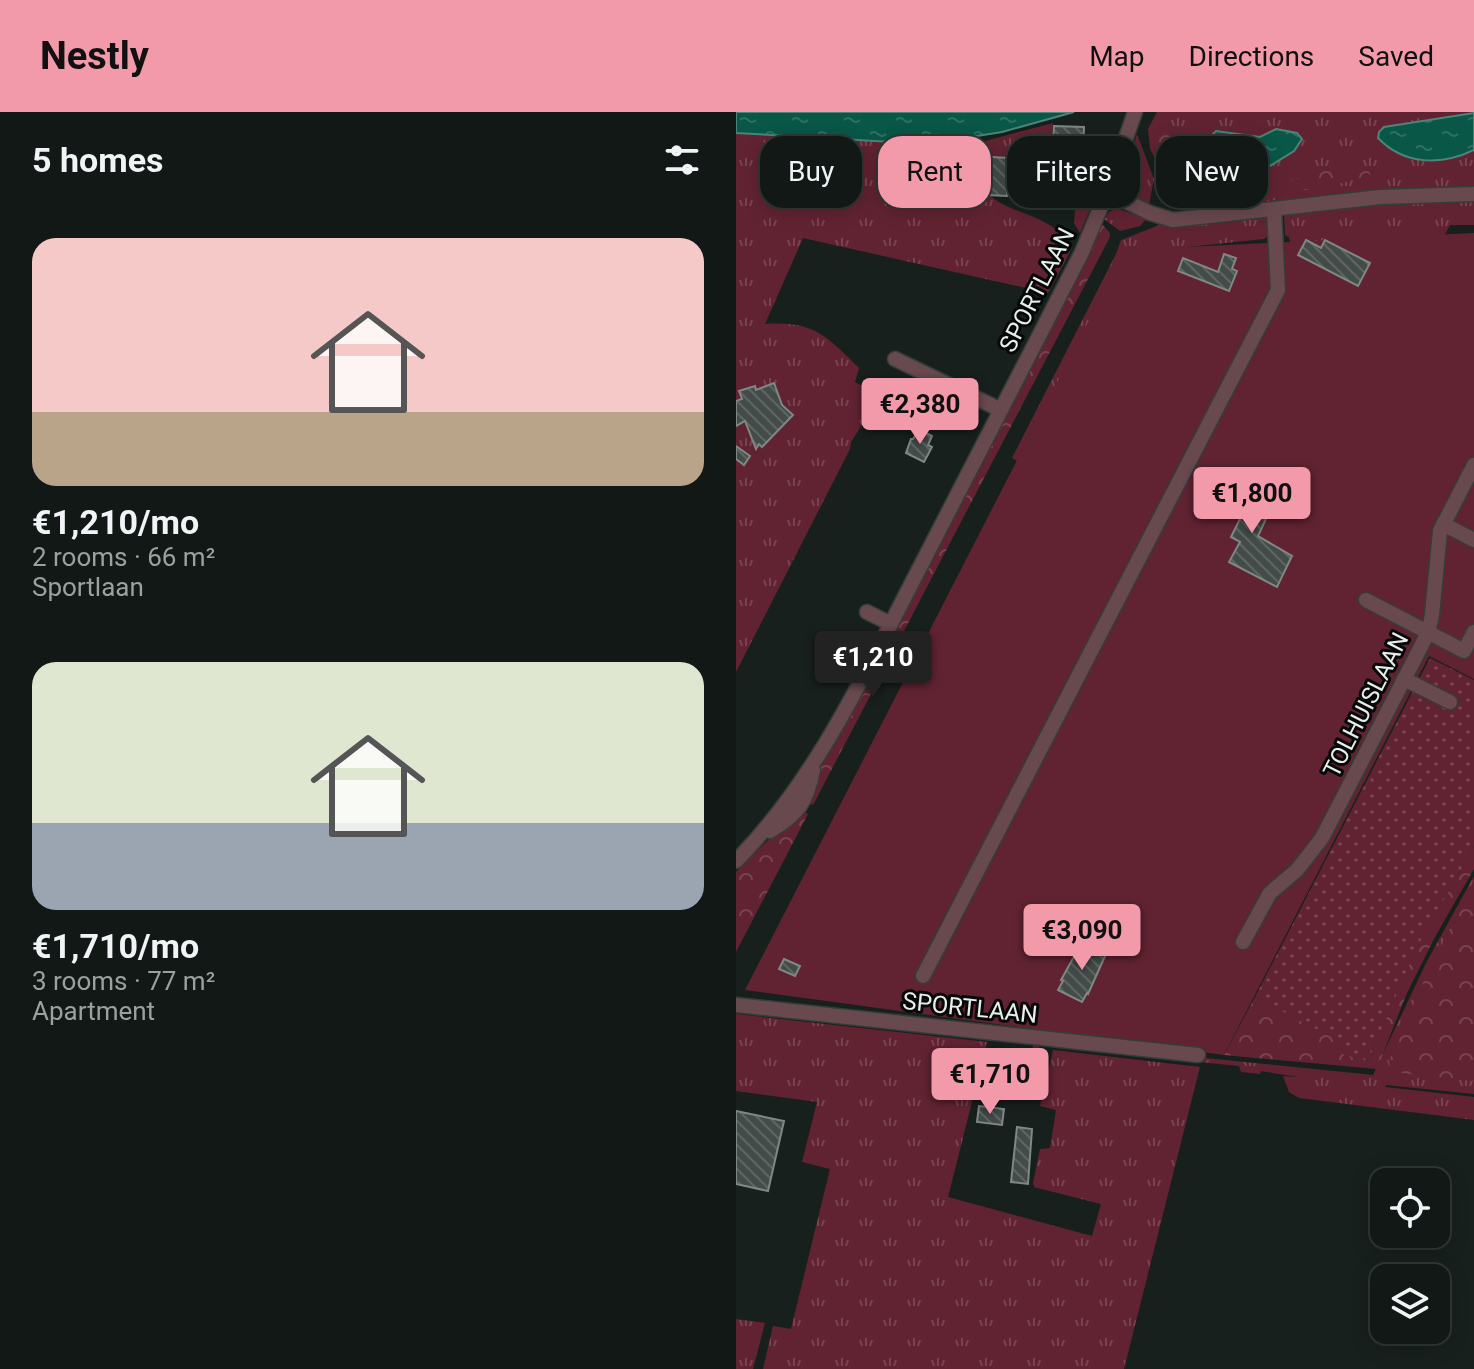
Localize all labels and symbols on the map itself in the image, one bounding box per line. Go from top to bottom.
street label: SPORTLAAN [994,223,1080,357]
pin: €2,380 [855,378,985,446]
pin: €1,800 [1187,467,1317,535]
street label: TOLHUISLAAN [1318,628,1414,782]
pin: €1,210 [808,631,938,699]
pin: €3,090 [1017,904,1147,972]
street label: SPORTLAAN [901,987,1039,1029]
pin: €1,710 [925,1048,1055,1116]

